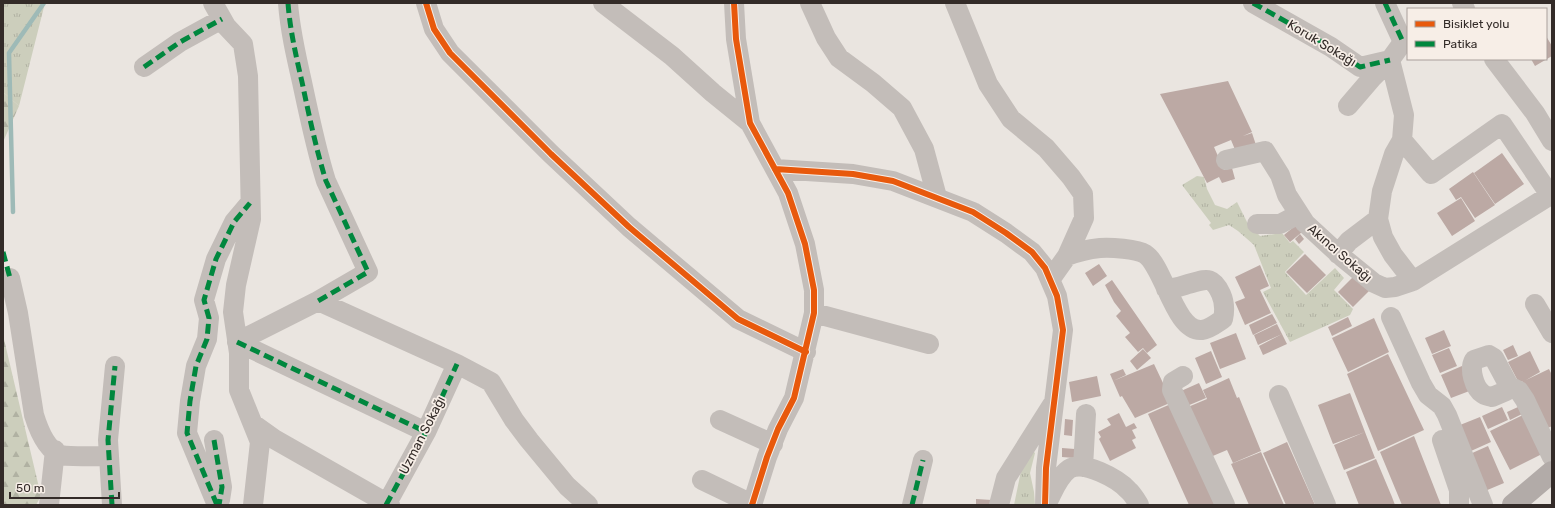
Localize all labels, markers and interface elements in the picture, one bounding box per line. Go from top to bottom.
legend [1407,8,1547,60]
street label: Koruk Sokağı [1284,17,1359,70]
text: Bisiklet yolu [1443,17,1509,31]
text: Patika [1443,37,1477,51]
street label: Akıncı Sokağı [1304,221,1375,286]
street label: Uzman Sokağı [396,393,449,477]
scale bar [10,474,119,500]
text: 50 m [16,481,44,495]

